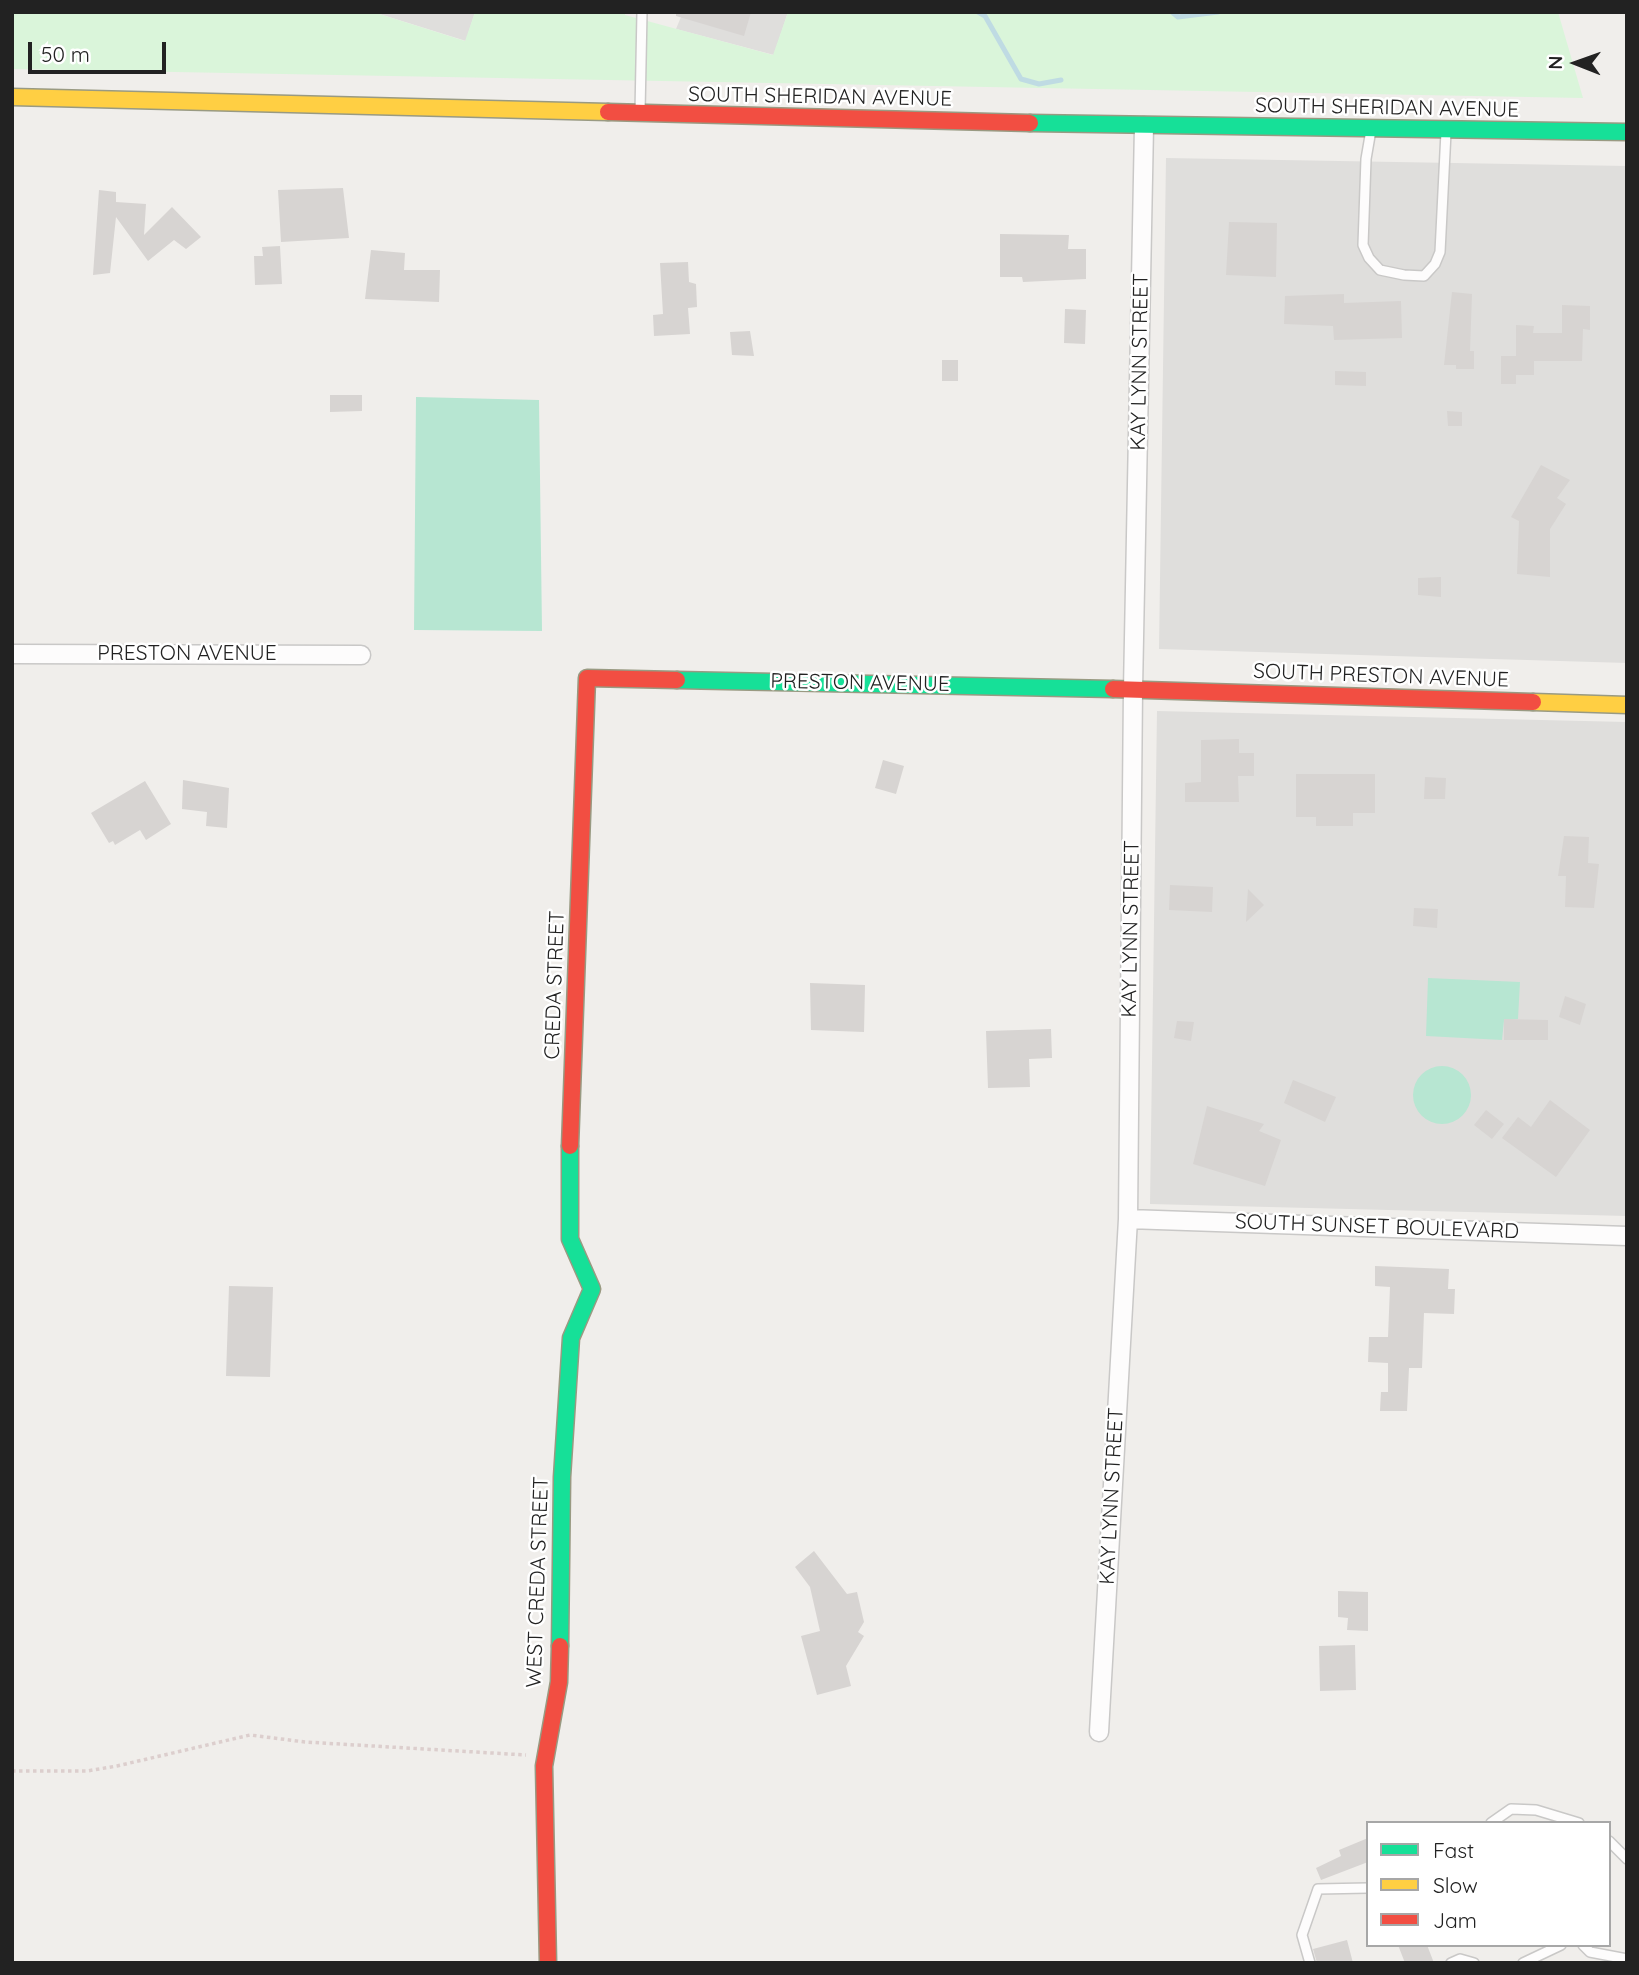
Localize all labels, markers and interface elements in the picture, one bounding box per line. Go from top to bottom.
scale bar [32,28,170,72]
north arrow [1541,28,1611,98]
text: 50 m [41,41,90,67]
text: N [1543,55,1567,70]
street label: SOUTH SHERIDAN AVENUE [688,82,952,112]
street label: SOUTH SHERIDAN AVENUE [1255,93,1519,123]
street label: KAY LYNN STREET [1126,273,1154,451]
street label: PRESTON AVENUE [97,641,277,667]
street label: SOUTH PRESTON AVENUE [1253,659,1509,693]
street label: PRESTON AVENUE [770,669,950,697]
street label: KAY LYNN STREET [1117,840,1145,1018]
street label: CREDA STREET [540,910,570,1060]
street label: SOUTH SUNSET BOULEVARD [1234,1209,1520,1245]
street label: KAY LYNN STREET [1095,1407,1129,1585]
street label: WEST CREDA STREET [522,1476,554,1688]
legend [1366,1821,1611,1947]
text: Fast [1433,1837,1474,1863]
text: Slow [1433,1872,1478,1898]
text: Jam [1433,1907,1477,1933]

